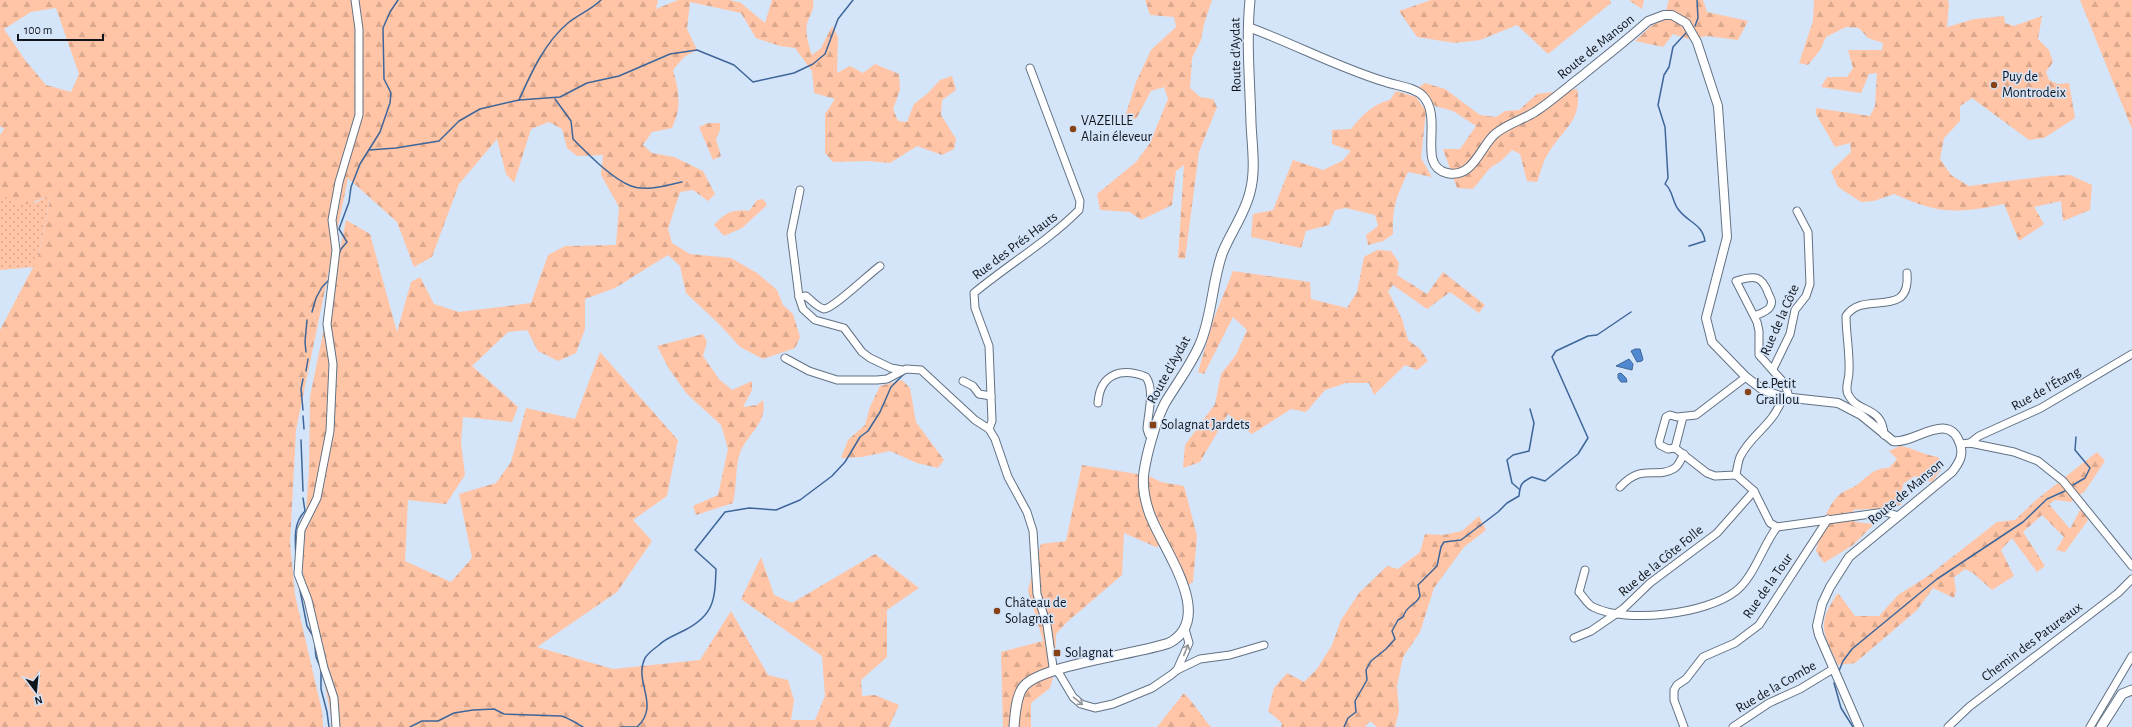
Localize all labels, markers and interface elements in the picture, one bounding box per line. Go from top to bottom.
street label: Route de Manson [1555,12,1637,82]
scale bar [18,16,103,42]
street label: Route d'Aydat [1228,17,1244,93]
text: 100 m [24,24,52,36]
place label: Puy de Montrodeix [2002,70,2066,100]
marker: Puy de Montrodeix [1989,80,1999,90]
place label: VAZEILLE Alain éleveur [1081,114,1152,144]
marker: VAZEILLE Alain éleveur [1068,124,1078,134]
street label: Rue des Prés Hauts [970,210,1060,282]
street label: Rue de la Côte [1758,282,1802,358]
street label: Route d'Aydat [1145,333,1194,406]
street label: Rue de l'Étang [2008,362,2083,414]
place label: Le Petit Graillou [1756,377,1799,407]
marker: Le Petit Graillou [1743,387,1753,397]
place label: Solagnat Jardets [1161,418,1250,432]
marker: Solagnat Jardets [1148,420,1158,430]
street label: Route de Manson [1866,456,1946,528]
street label: Rue de la Côte Folle [1616,523,1706,599]
street label: Rue de la Tour [1740,550,1796,621]
place label: Château de Solagnat [1005,596,1066,626]
street label: Chemin des Patureaux [1979,600,2085,684]
marker: Château de Solagnat [992,606,1002,616]
one-way arrow [1183,644,1191,656]
place label: Solagnat [1065,646,1114,660]
marker: Solagnat [1052,648,1062,658]
street label: Rue de la Combe [1733,658,1819,716]
north arrow [16,671,56,711]
text: N [33,694,44,706]
one-way arrow [1072,696,1083,705]

